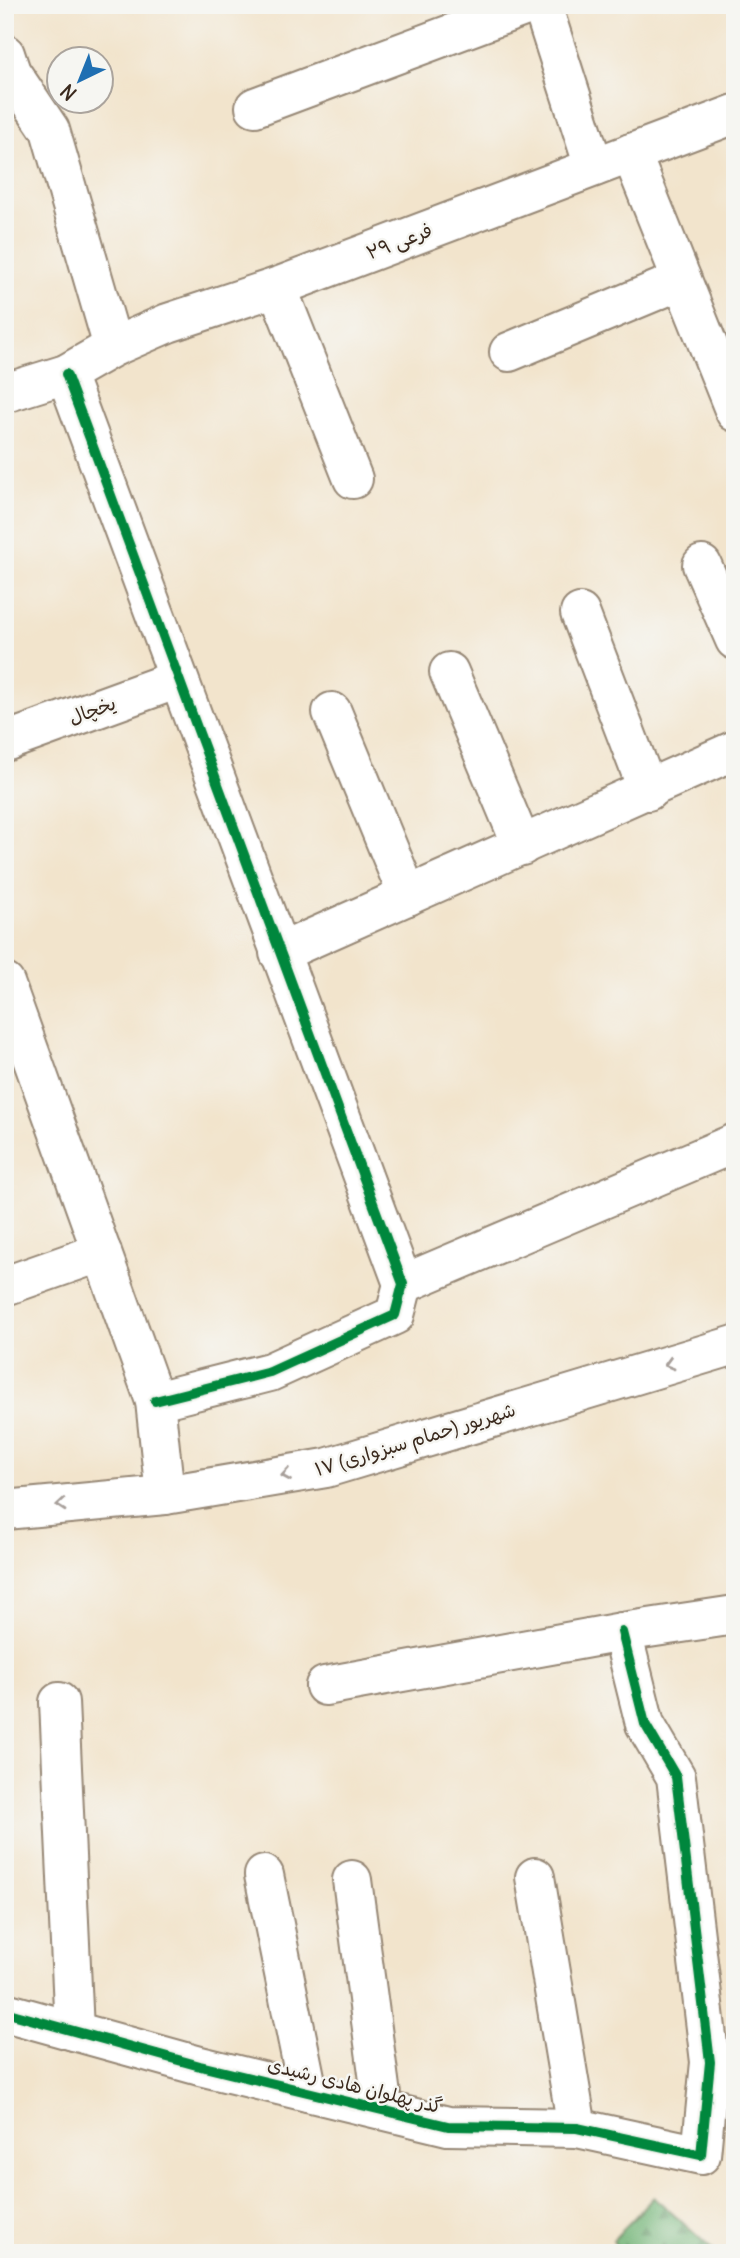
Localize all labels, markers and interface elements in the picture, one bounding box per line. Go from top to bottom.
north arrow [46,46,116,116]
text: N [55,79,81,106]
street label: فرعی ۲۹ [363,218,436,265]
street label: یخچال [65,690,119,730]
one-way arrow [663,1356,675,1371]
street label: ۱۷ شهریور (حمام سبزواری) [312,1397,519,1484]
one-way arrow [280,1467,292,1482]
one-way arrow [55,1498,67,1513]
street label: گذر پهلوان هادی رشیدی [265,2052,445,2119]

